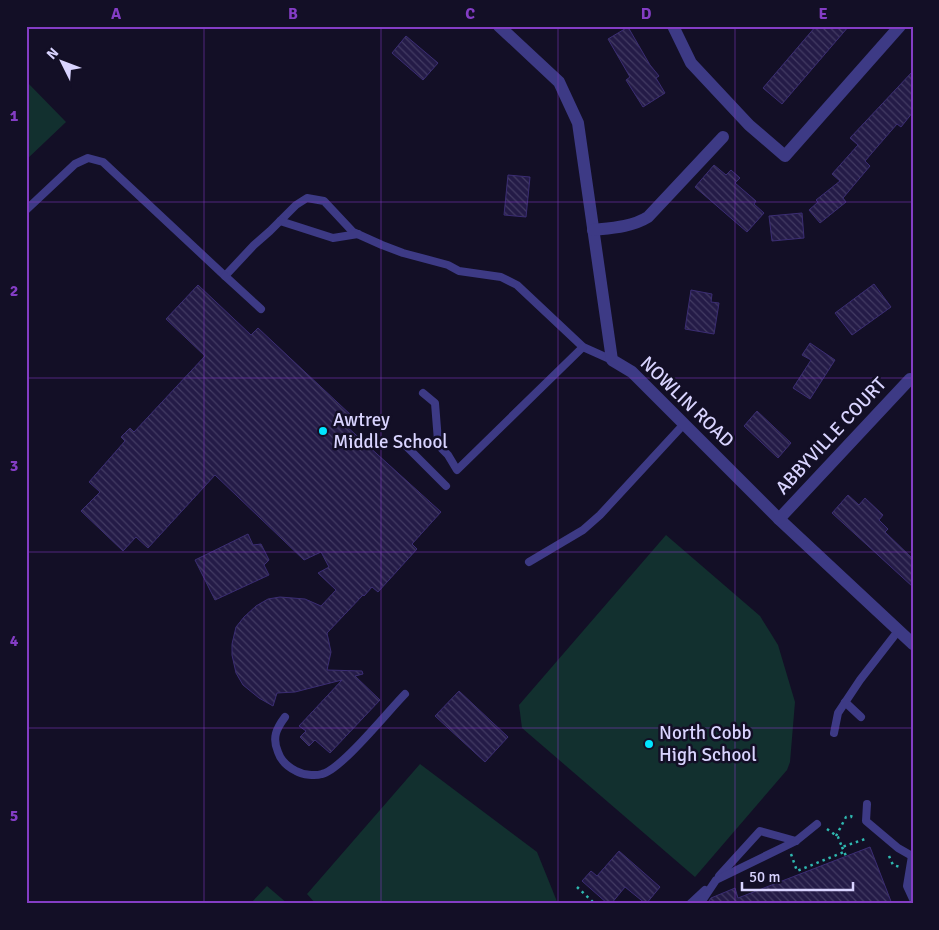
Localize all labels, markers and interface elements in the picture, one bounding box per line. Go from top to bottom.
text: A [111,4,122,24]
text: B [288,4,298,24]
text: C [465,4,475,24]
text: D [641,4,652,24]
text: E [818,4,828,24]
north arrow [38,38,88,88]
text: N [43,44,62,63]
text: 1 [10,106,19,126]
text: 2 [10,281,18,301]
street label: NOWLIN ROAD [635,351,739,453]
street label: ABBYVILLE COURT [771,372,892,500]
place label: Awtrey Middle School [333,408,448,454]
marker: Awtrey Middle School [317,425,329,437]
text: 3 [10,456,18,476]
text: 4 [10,631,19,651]
place label: North Cobb High School [659,721,757,767]
marker: North Cobb High School [643,738,655,750]
text: 5 [10,806,18,826]
scale bar [742,860,853,892]
text: 50 m [749,868,780,886]

